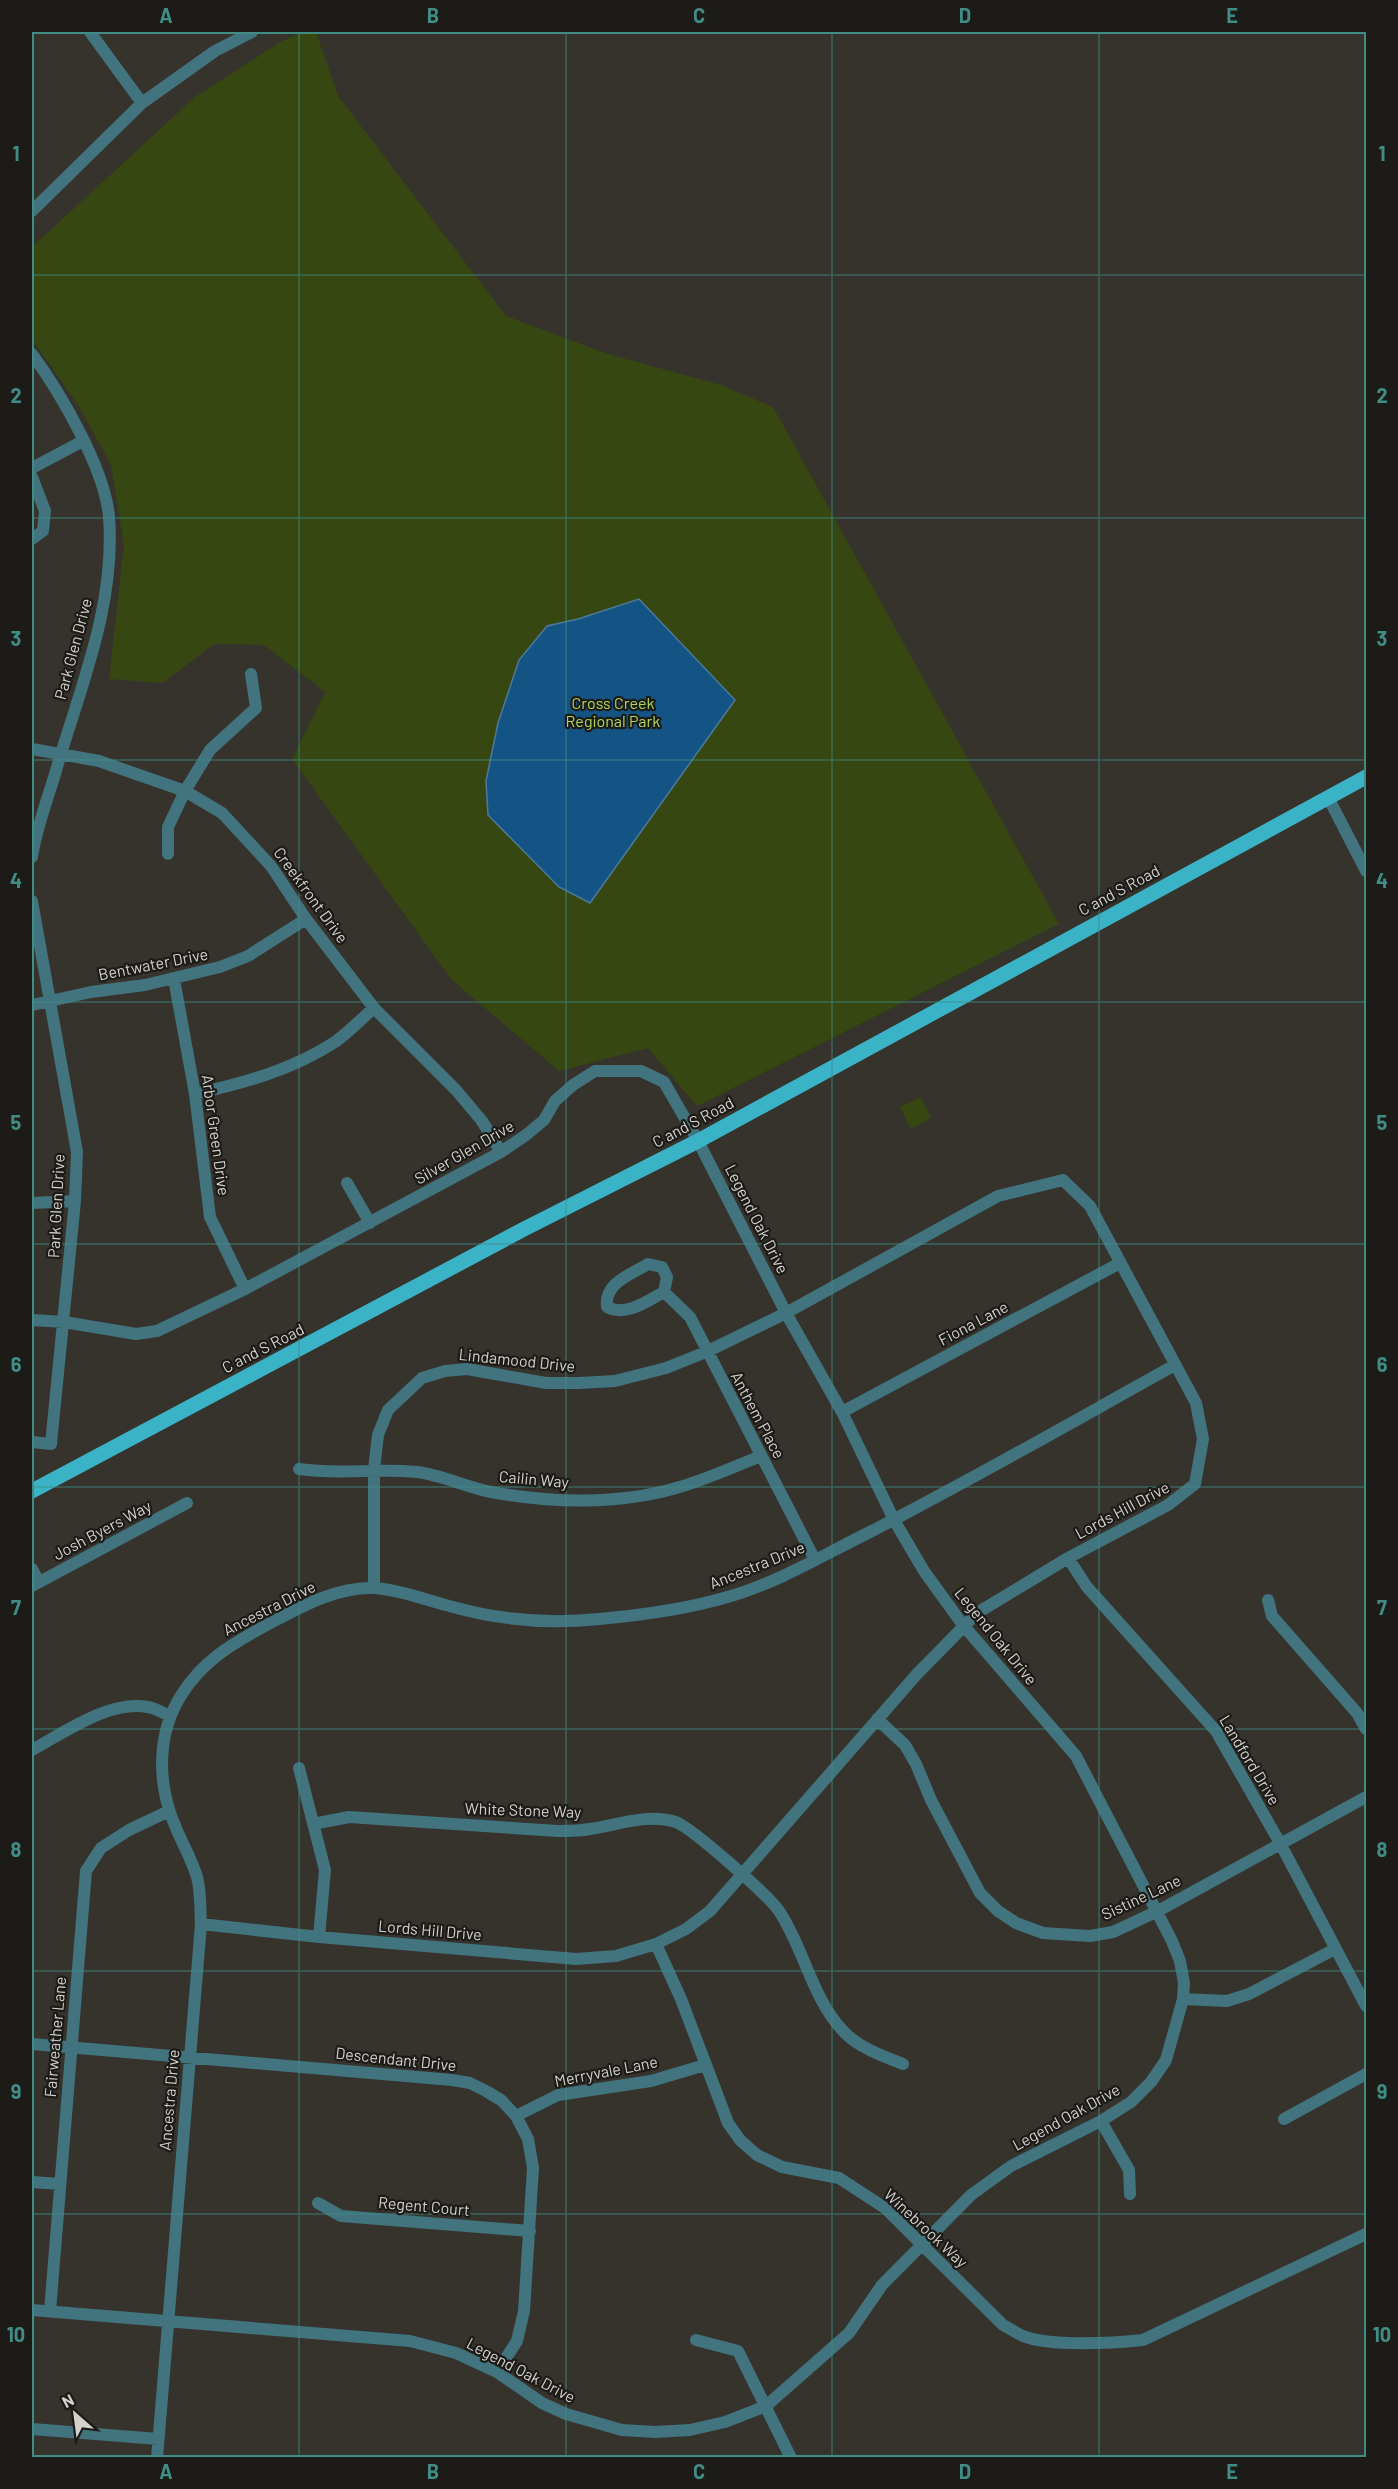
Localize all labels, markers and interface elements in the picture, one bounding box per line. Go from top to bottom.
text: A [159,3,173,27]
text: B [427,3,439,27]
text: C [693,3,705,27]
text: D [959,3,971,27]
text: E [1226,3,1238,27]
text: 1 [12,141,20,165]
text: 1 [1378,141,1386,165]
text: 2 [10,383,22,407]
text: 2 [1376,383,1388,407]
street label: Park Glen Drive [50,596,95,702]
text: 3 [11,626,21,650]
text: 3 [1377,626,1387,650]
park label: Cross Creek Regional Park [566,693,660,730]
street label: Creekfront Drive [270,843,353,946]
street label: C and S Road [1075,860,1163,919]
text: 4 [10,868,22,892]
text: 4 [1376,868,1388,892]
street label: Bentwater Drive [96,944,209,983]
street label: Arbor Green Drive [199,1073,234,1197]
street label: C and S Road [649,1092,737,1151]
text: 5 [11,1110,22,1134]
text: 5 [1377,1110,1388,1134]
street label: Silver Glen Drive [411,1115,517,1188]
street label: Park Glen Drive [43,1153,68,1258]
street label: Legend Oak Drive [722,1161,793,1277]
street label: Fiona Lane [935,1296,1011,1349]
street label: C and S Road [219,1319,307,1376]
street label: Lindamood Drive [458,1344,576,1375]
text: 6 [11,1352,22,1376]
text: 6 [1377,1352,1388,1376]
street label: Anthem Place [728,1368,789,1462]
street label: Cailin Way [498,1466,570,1491]
street label: Lords Hill Drive [1071,1477,1172,1542]
street label: Josh Byers Way [49,1495,155,1563]
street label: Ancestra Drive [706,1537,807,1592]
street label: Ancestra Drive [219,1576,318,1639]
street label: Legend Oak Drive [951,1583,1042,1688]
text: 7 [11,1595,21,1619]
text: 7 [1377,1595,1387,1619]
street label: Landford Drive [1216,1711,1285,1808]
street label: White Stone Way [464,1798,582,1821]
text: 8 [11,1837,22,1861]
text: 8 [1377,1837,1388,1861]
street label: Sistine Lane [1098,1870,1184,1923]
street label: Lords Hill Drive [377,1916,483,1943]
street label: Fairweather Lane [40,1976,69,2098]
street label: Descendant Drive [335,2043,457,2074]
street label: Ancestra Drive [155,2049,182,2151]
street label: Merryvale Lane [553,2051,659,2090]
text: 9 [11,2079,21,2103]
street label: Legend Oak Drive [1009,2079,1123,2154]
text: 9 [1377,2079,1387,2103]
street label: Winebrook Way [881,2184,972,2272]
street label: Regent Court [377,2192,471,2219]
text: 10 [7,2322,25,2346]
text: 10 [1373,2322,1391,2346]
street label: Legend Oak Drive [464,2333,579,2406]
north arrow [45,2384,105,2444]
text: N [59,2389,77,2411]
text: A [159,2459,173,2483]
text: B [427,2459,439,2483]
text: C [693,2459,705,2483]
text: D [959,2459,971,2483]
text: E [1226,2459,1238,2483]

